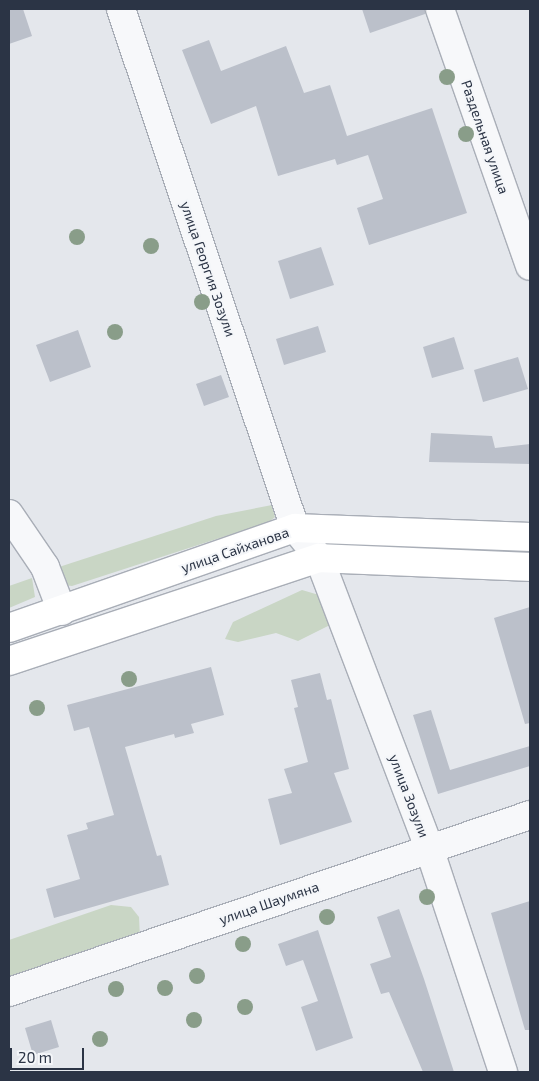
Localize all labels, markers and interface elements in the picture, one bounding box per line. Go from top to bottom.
street label: Раздельная улица [458,78,512,196]
street label: улица Георгия Зозули [177,199,239,339]
street label: улица Сайханова [179,524,291,576]
street label: улица Зозули [385,752,433,840]
street label: улица Шаумяна [217,878,321,928]
scale bar [12,1038,86,1070]
text: 20 m [18,1048,52,1066]

